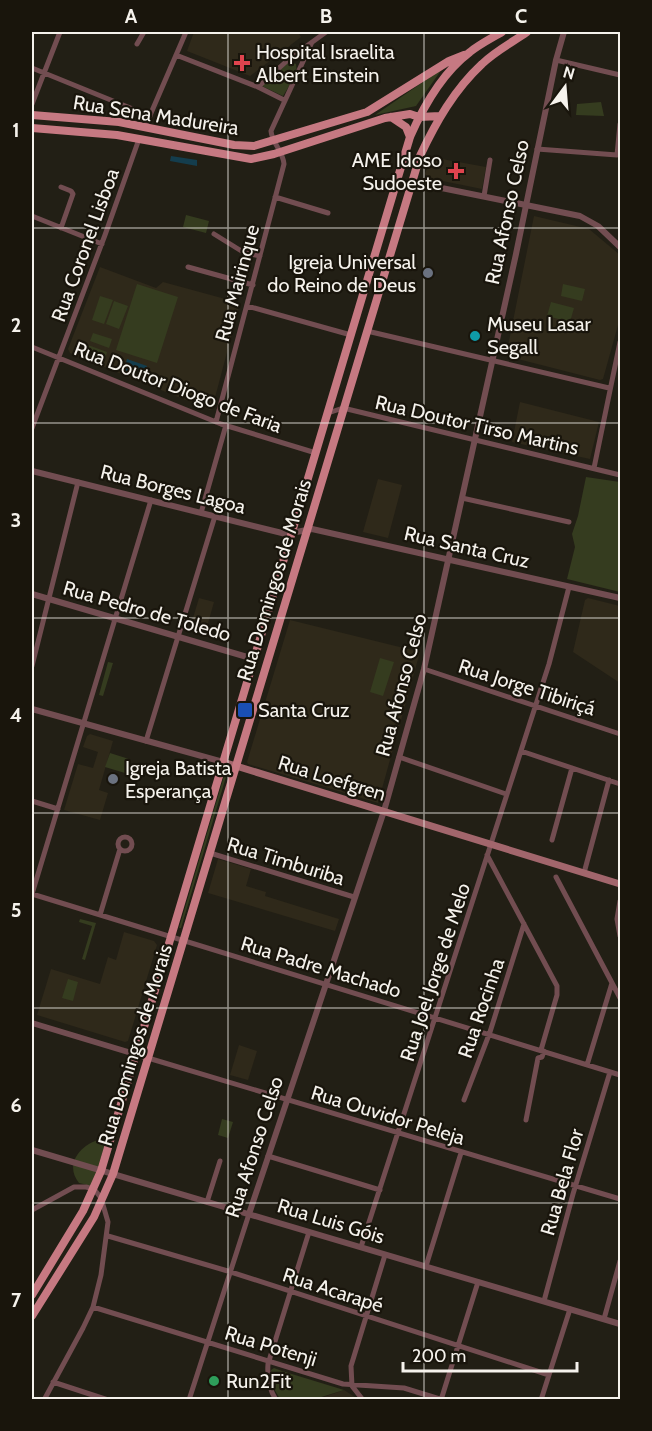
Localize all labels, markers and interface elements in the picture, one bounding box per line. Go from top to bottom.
text: A [125,4,138,28]
text: B [320,4,332,28]
text: C [515,4,527,28]
place label: Hospital Israelita Albert Einstein [256,40,395,87]
marker: Hospital Israelita Albert Einstein [233,54,251,72]
north arrow [535,57,595,117]
text: N [561,62,577,84]
street label: Rua Sena Madureira [72,90,241,140]
text: 1 [12,118,20,142]
street label: Rua Afonso Celso [480,138,534,286]
place label: AME Idoso Sudoeste [352,148,442,195]
marker: AME Idoso Sudoeste [447,162,465,180]
street label: Rua Coronel Lisboa [46,165,124,325]
street label: Rua Mairinque [210,222,264,344]
place label: Igreja Universal do Reino de Deus [267,250,416,297]
marker: Igreja Universal do Reino de Deus [421,266,435,280]
place label: Museu Lasar Segall [487,312,591,359]
text: 2 [11,313,21,337]
marker: Museu Lasar Segall [468,329,482,343]
street label: Rua Doutor Diogo de Faria [71,336,286,438]
street label: Rua Doutor Tirso Martins [373,390,581,460]
street label: Rua Borges Lagoa [98,459,248,519]
street label: Rua Domingos de Morais [232,476,316,684]
text: 3 [11,508,21,532]
street label: Rua Santa Cruz [402,521,532,573]
street label: Rua Pedro de Toledo [60,576,234,646]
street label: Rua Afonso Celso [370,611,432,759]
street label: Rua Jorge Tibiriçá [456,654,599,721]
place label: Santa Cruz [258,698,350,722]
marker: Santa Cruz [236,701,254,719]
text: 4 [10,703,22,727]
street label: Rua Loefgren [275,750,389,806]
place label: Igreja Batista Esperança [125,756,232,803]
marker: Igreja Batista Esperança [106,772,120,786]
street label: Rua Timburiba [224,832,348,890]
street label: Rua Joel Jorge de Melo [395,880,475,1064]
text: 5 [11,898,21,922]
street label: Rua Padre Machado [238,931,404,1003]
street label: Rua Domingos de Morais [93,941,177,1149]
street label: Rua Rocinha [453,955,509,1061]
street label: Rua Afonso Celso [220,1073,288,1221]
street label: Rua Ouvidor Peleja [308,1080,468,1150]
text: 6 [10,1093,22,1117]
street label: Rua Bela Flor [535,1125,589,1238]
street label: Rua Luis Góis [275,1193,387,1249]
street label: Rua Acarapé [280,1262,386,1318]
text: 7 [11,1288,22,1312]
street label: Rua Potenji [222,1321,320,1371]
scale bar [403,1335,577,1373]
text: 200 m [412,1345,466,1367]
place label: Run2Fit [226,1369,292,1393]
marker: Run2Fit [207,1374,221,1388]

